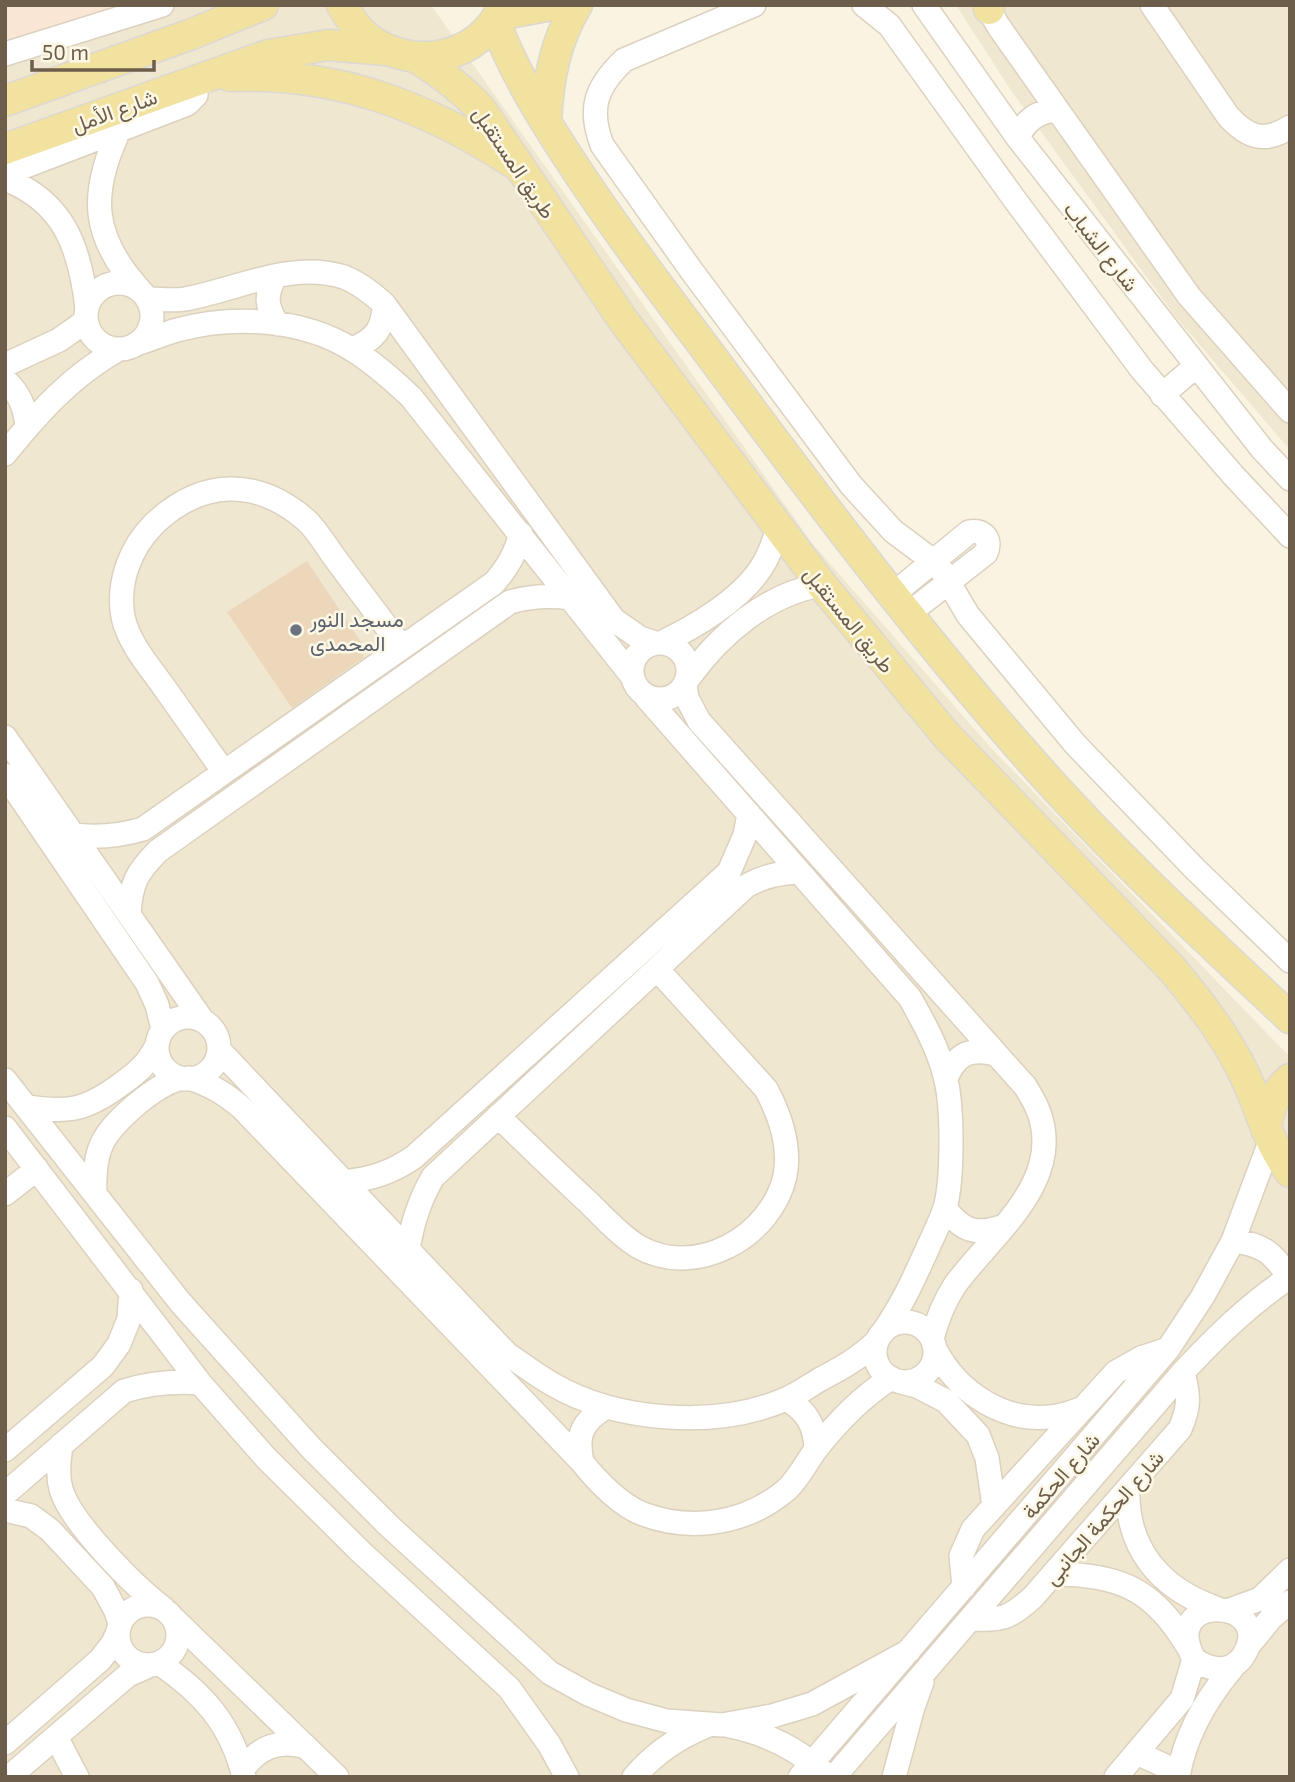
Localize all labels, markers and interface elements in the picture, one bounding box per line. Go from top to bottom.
scale bar [32,28,154,72]
text: 50 m [42,39,89,64]
street label: شارع الأمل [68,83,161,140]
street label: طريق المستقبل [467,101,562,224]
street label: شارع الشباب [1057,196,1145,298]
street label: طريق المستقبل [798,561,901,679]
place label: مسجد النور المحمدى [309,606,404,656]
marker: مسجد النور المحمدى [288,622,304,638]
street label: شارع الحكمة [1016,1427,1106,1525]
street label: شارع الحكمة الجانبى [1038,1445,1170,1591]

